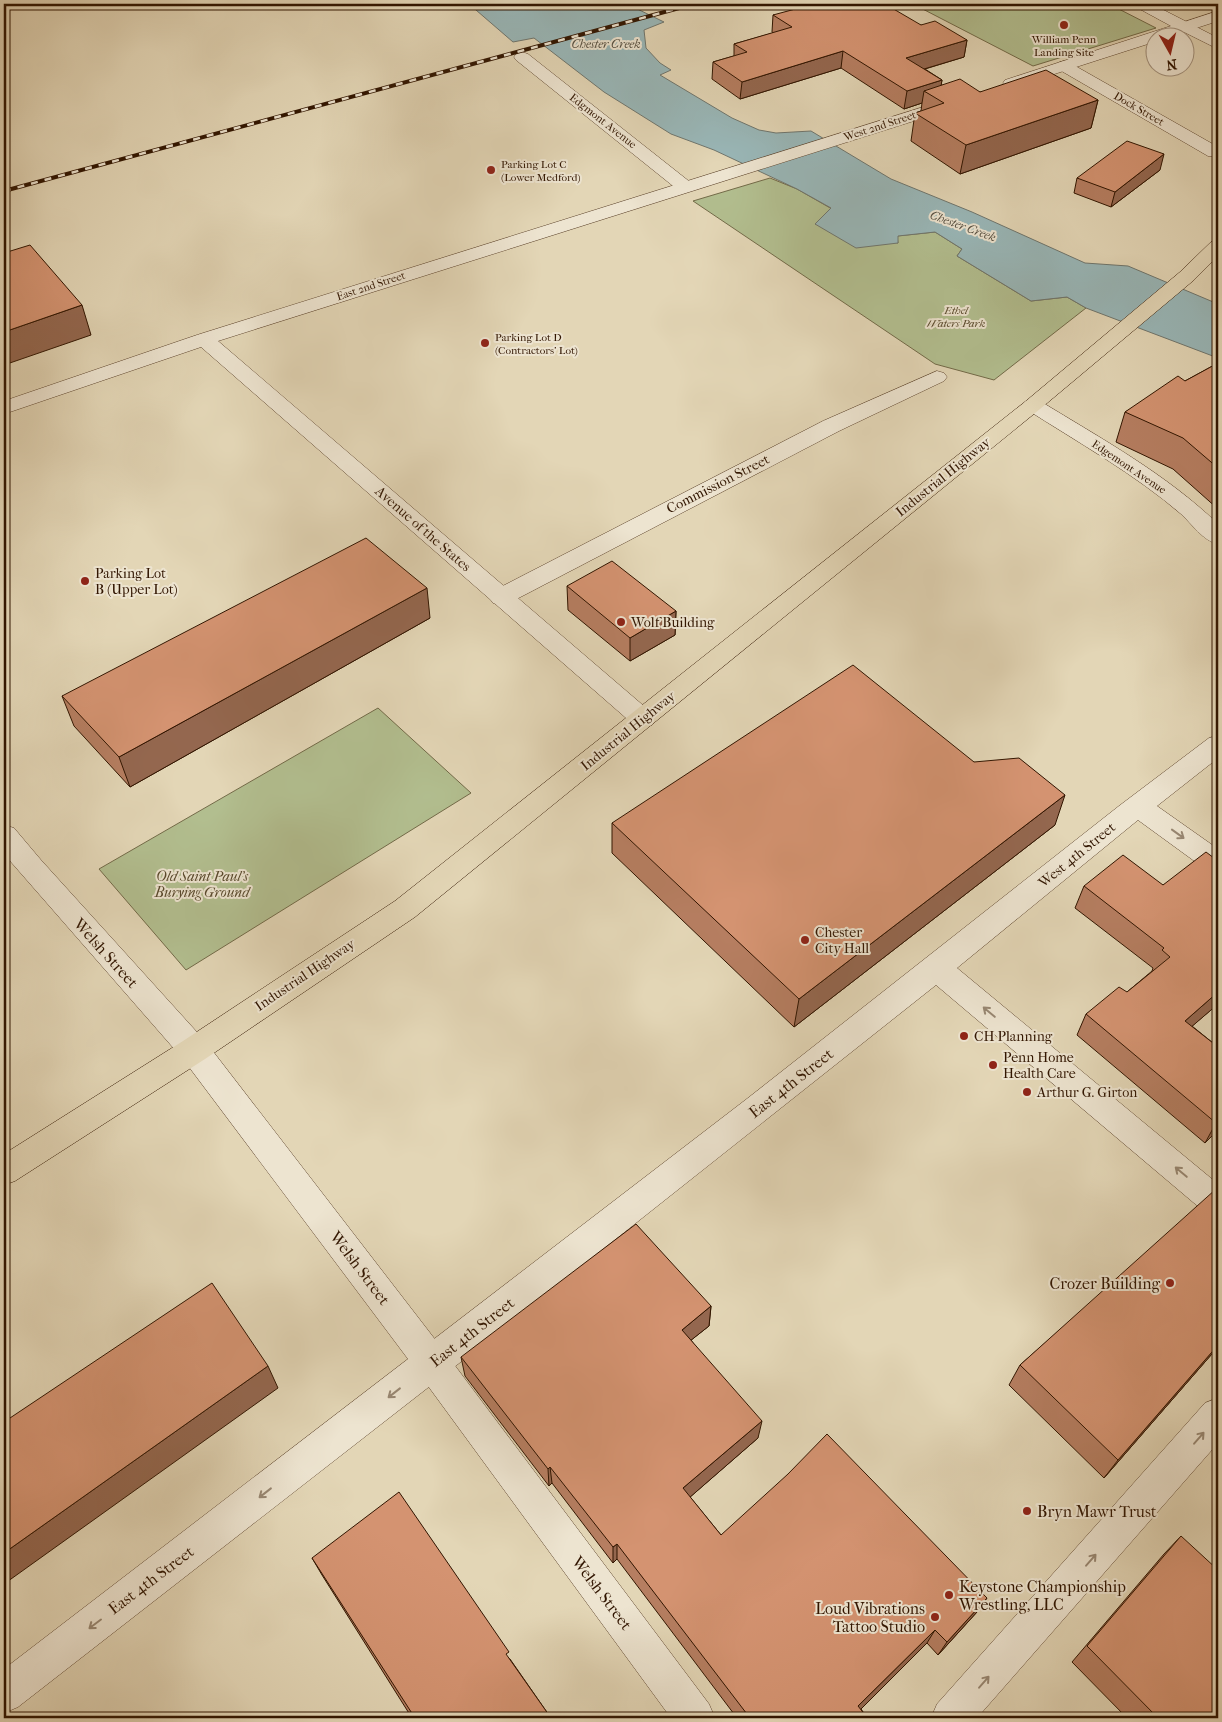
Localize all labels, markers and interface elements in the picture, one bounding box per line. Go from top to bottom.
marker: William Penn Landing Site [1058,19,1070,31]
north arrow [1144,28,1194,78]
place label: William Penn Landing Site [1031,33,1097,59]
water label: Chester Creek [572,37,641,51]
text: N [1165,55,1178,74]
street label: Dock Street [1112,89,1166,129]
street label: Edgmont Avenue [567,91,639,151]
street label: West 2nd Street [841,108,918,144]
place label: Parking Lot C (Lower Medford) [501,158,581,184]
marker: Parking Lot C (Lower Medford) [485,164,497,176]
water label: Chester Creek [928,208,998,244]
street label: East 2nd Street [335,269,407,303]
park label: Ethel Waters Park [927,304,986,330]
place label: Parking Lot D (Contractors' Lot) [495,331,578,357]
marker: Parking Lot D (Contractors' Lot) [479,337,491,349]
street label: Industrial Highway [892,433,994,520]
street label: Edgemont Avenue [1089,437,1169,497]
street label: Commission Street [664,451,772,517]
street label: Avenue of the States [371,482,474,575]
place label: Parking Lot B (Upper Lot) [95,565,178,598]
marker: Parking Lot B (Upper Lot) [79,575,91,587]
place label: Wolf Building [630,614,715,631]
marker: Wolf Building [615,616,627,628]
street label: Industrial Highway [577,687,679,774]
street label: West 4th Street [1034,819,1119,892]
one-way arrow [1170,829,1184,839]
park label: Old Saint Paul's Burying Ground [154,868,251,901]
street label: Welsh Street [69,913,142,992]
place label: Chester City Hall [815,924,869,957]
marker: Chester City Hall [799,934,811,946]
street label: Industrial Highway [252,935,359,1015]
one-way arrow [983,1006,996,1017]
place label: CH Planning [974,1028,1053,1045]
marker: CH Planning [958,1030,970,1042]
street label: East 4th Street [745,1044,837,1122]
place label: Penn Home Health Care [1003,1049,1076,1082]
marker: Penn Home Health Care [987,1059,999,1071]
place label: Arthur G. Girton [1036,1084,1137,1101]
marker: Arthur G. Girton [1021,1086,1033,1098]
one-way arrow [1175,1167,1188,1178]
street label: Welsh Street [326,1227,394,1309]
place label: Crozer Building [1050,1274,1160,1293]
marker: Crozer Building [1164,1277,1176,1289]
street label: East 4th Street [426,1293,518,1371]
one-way arrow [387,1388,401,1398]
one-way arrow [1193,1431,1204,1444]
one-way arrow [259,1487,272,1498]
place label: Bryn Mawr Trust [1037,1502,1157,1521]
marker: Bryn Mawr Trust [1021,1505,1033,1517]
street label: East 4th Street [105,1542,198,1618]
street label: Welsh Street [568,1552,636,1634]
one-way arrow [1085,1553,1097,1566]
place label: Keystone Championship Wrestling, LLC [958,1577,1126,1614]
marker: Keystone Championship Wrestling, LLC [943,1589,955,1601]
place label: Loud Vibrations Tattoo Studio [815,1599,925,1636]
marker: Loud Vibrations Tattoo Studio [929,1611,941,1623]
one-way arrow [89,1618,102,1629]
one-way arrow [978,1675,989,1688]

